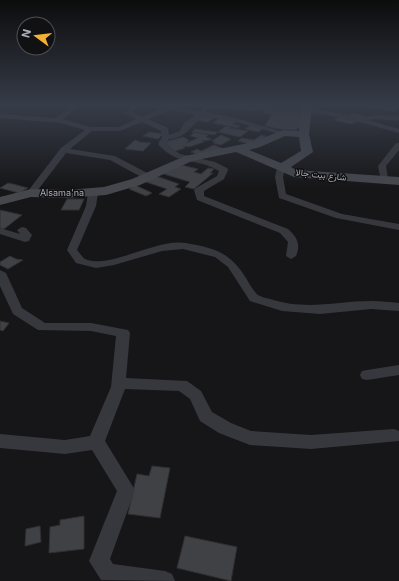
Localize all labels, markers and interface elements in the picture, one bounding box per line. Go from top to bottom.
north arrow [16,16,56,56]
text: N [18,28,34,39]
street label: شارع بيت جالا [295,166,347,184]
street label: Alsama'na [40,187,84,198]

